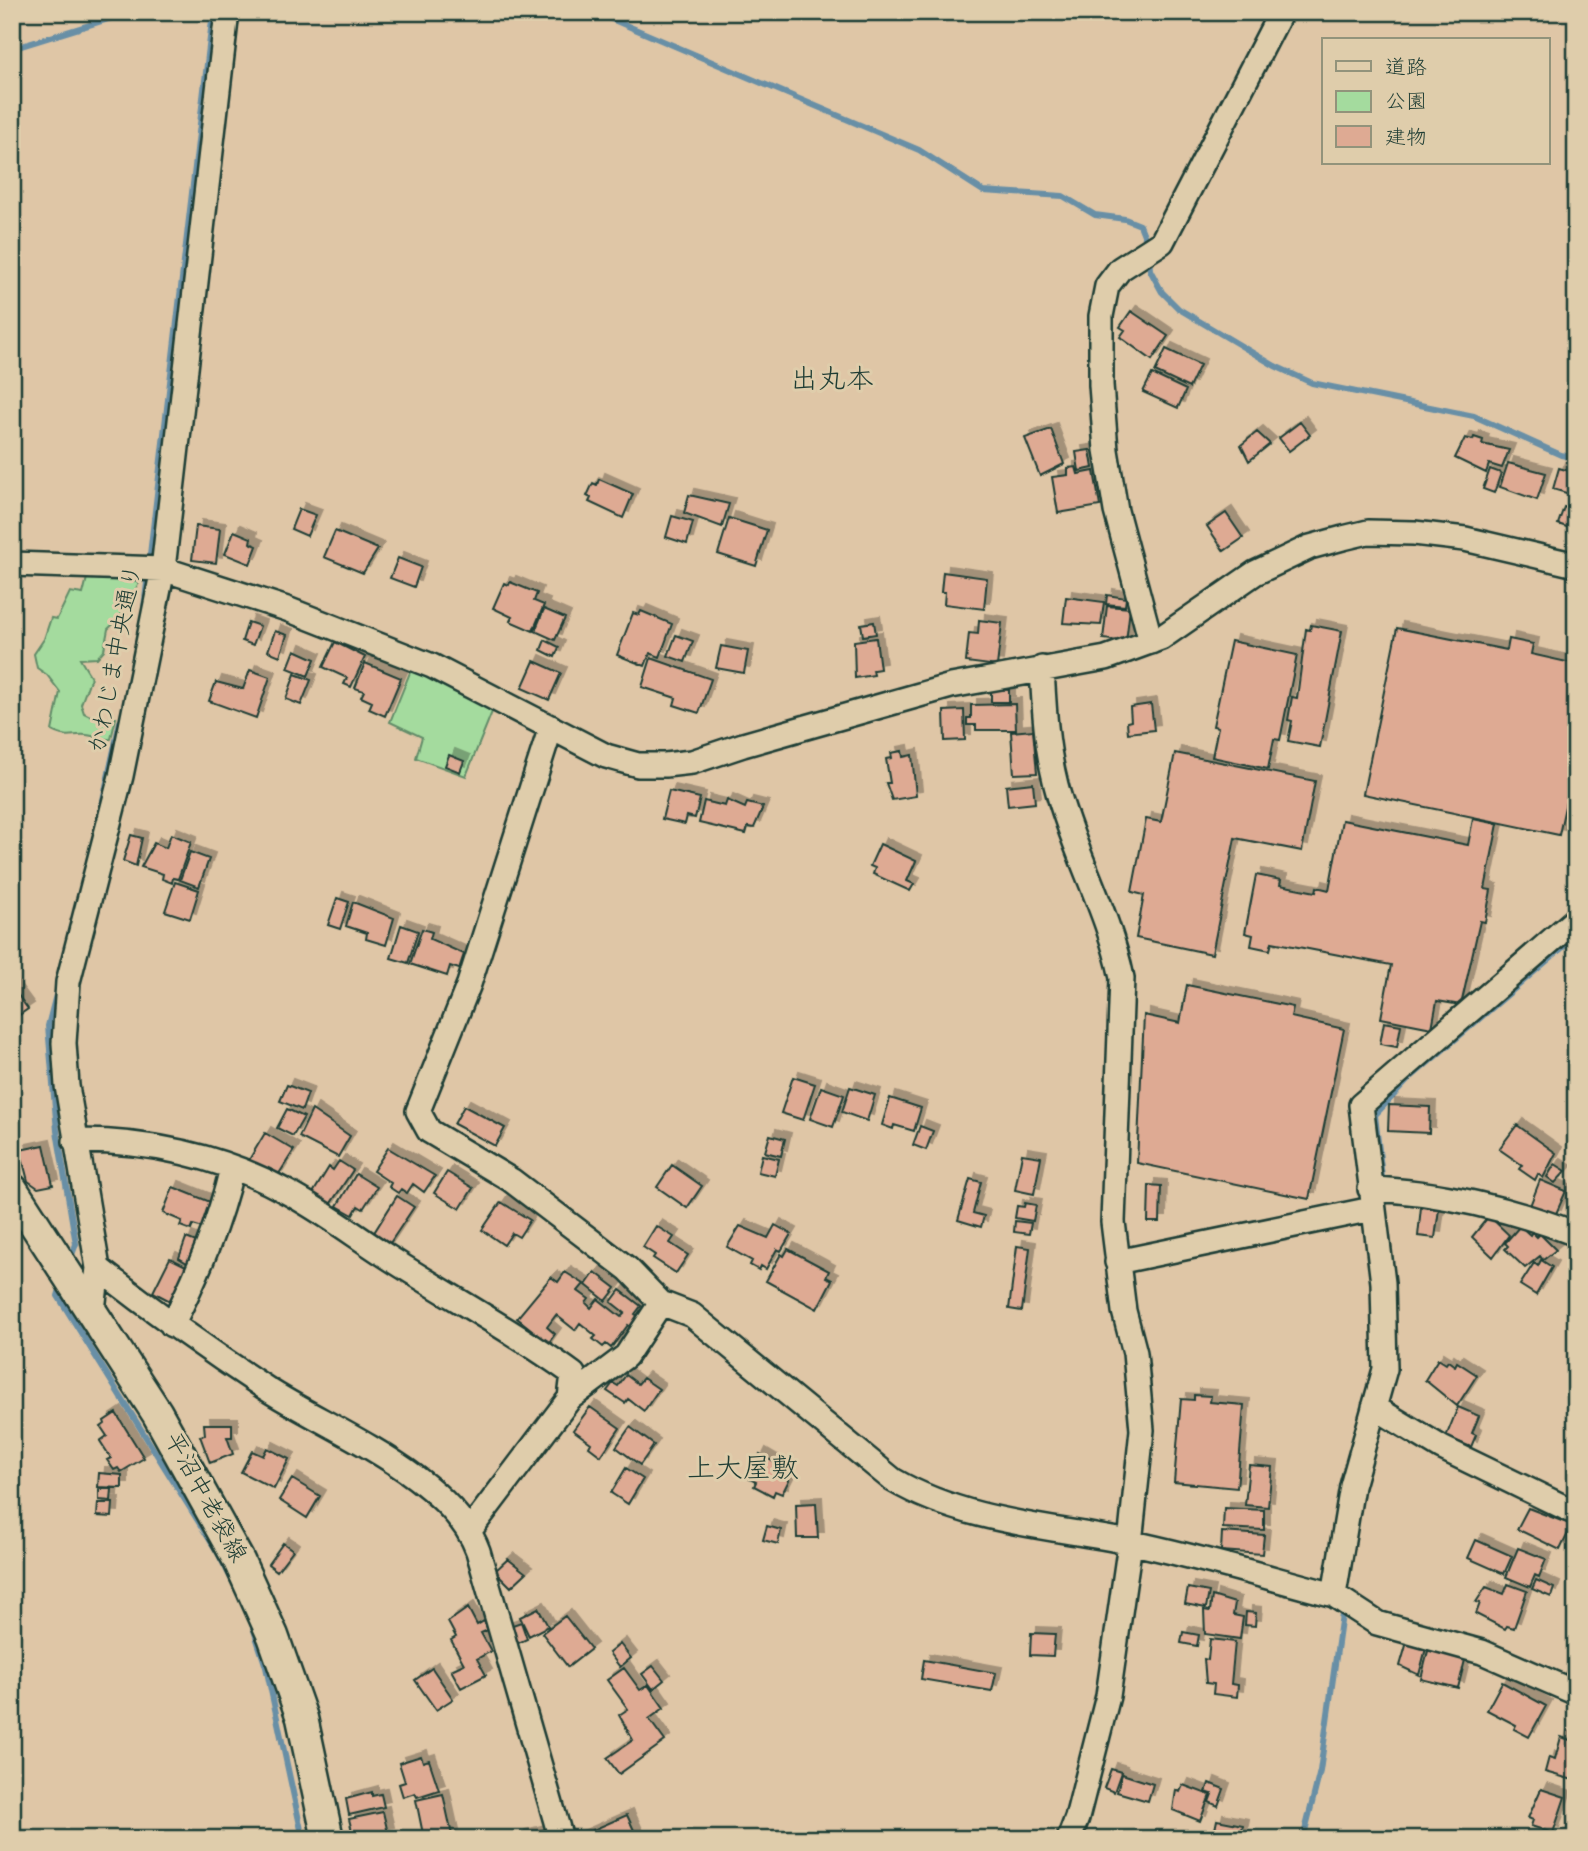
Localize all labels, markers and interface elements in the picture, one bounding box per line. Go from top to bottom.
legend [1322,38,1550,164]
text: 道路 [1385,54,1427,84]
text: 公園 [1385,88,1427,118]
text: 建物 [1385,124,1427,154]
district label: 出丸本 [790,361,874,402]
street label: かわじま中央通り [82,561,152,757]
street label: 平沼中老袋線 [154,1427,254,1569]
district label: 上大屋敷 [687,1450,799,1491]

